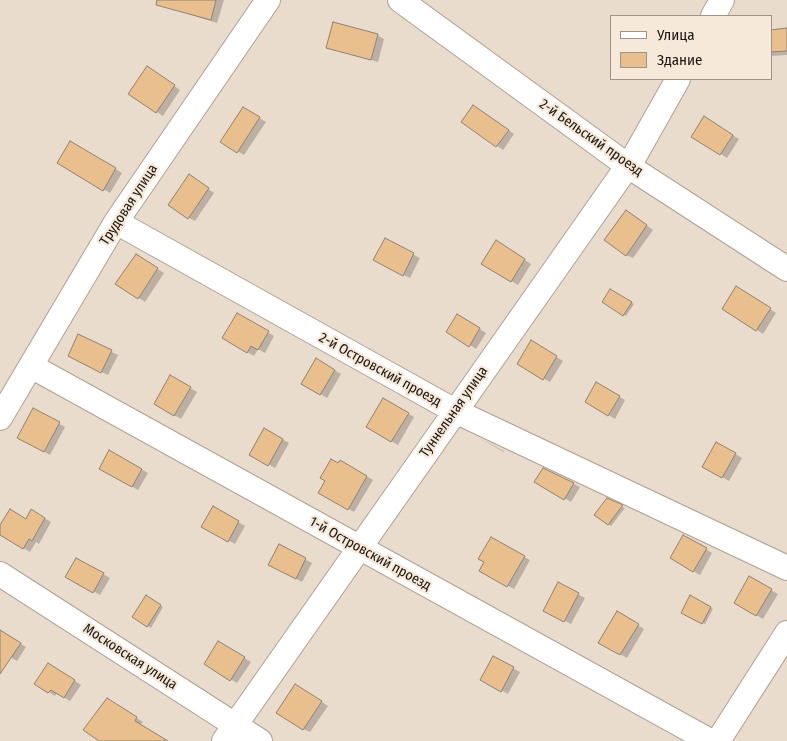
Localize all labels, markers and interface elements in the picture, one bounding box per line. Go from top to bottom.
legend [610,15,772,80]
text: Улица [657,26,695,44]
text: Здание [657,51,703,69]
street label: 2-й Бельский проезд [536,96,646,180]
street label: Трудовая улица [97,161,161,249]
street label: 2-й Островский проезд [316,329,444,411]
street label: Туннельная улица [416,363,492,461]
street label: 1-й Островский проезд [306,514,434,594]
street label: Московская улица [80,620,180,694]

